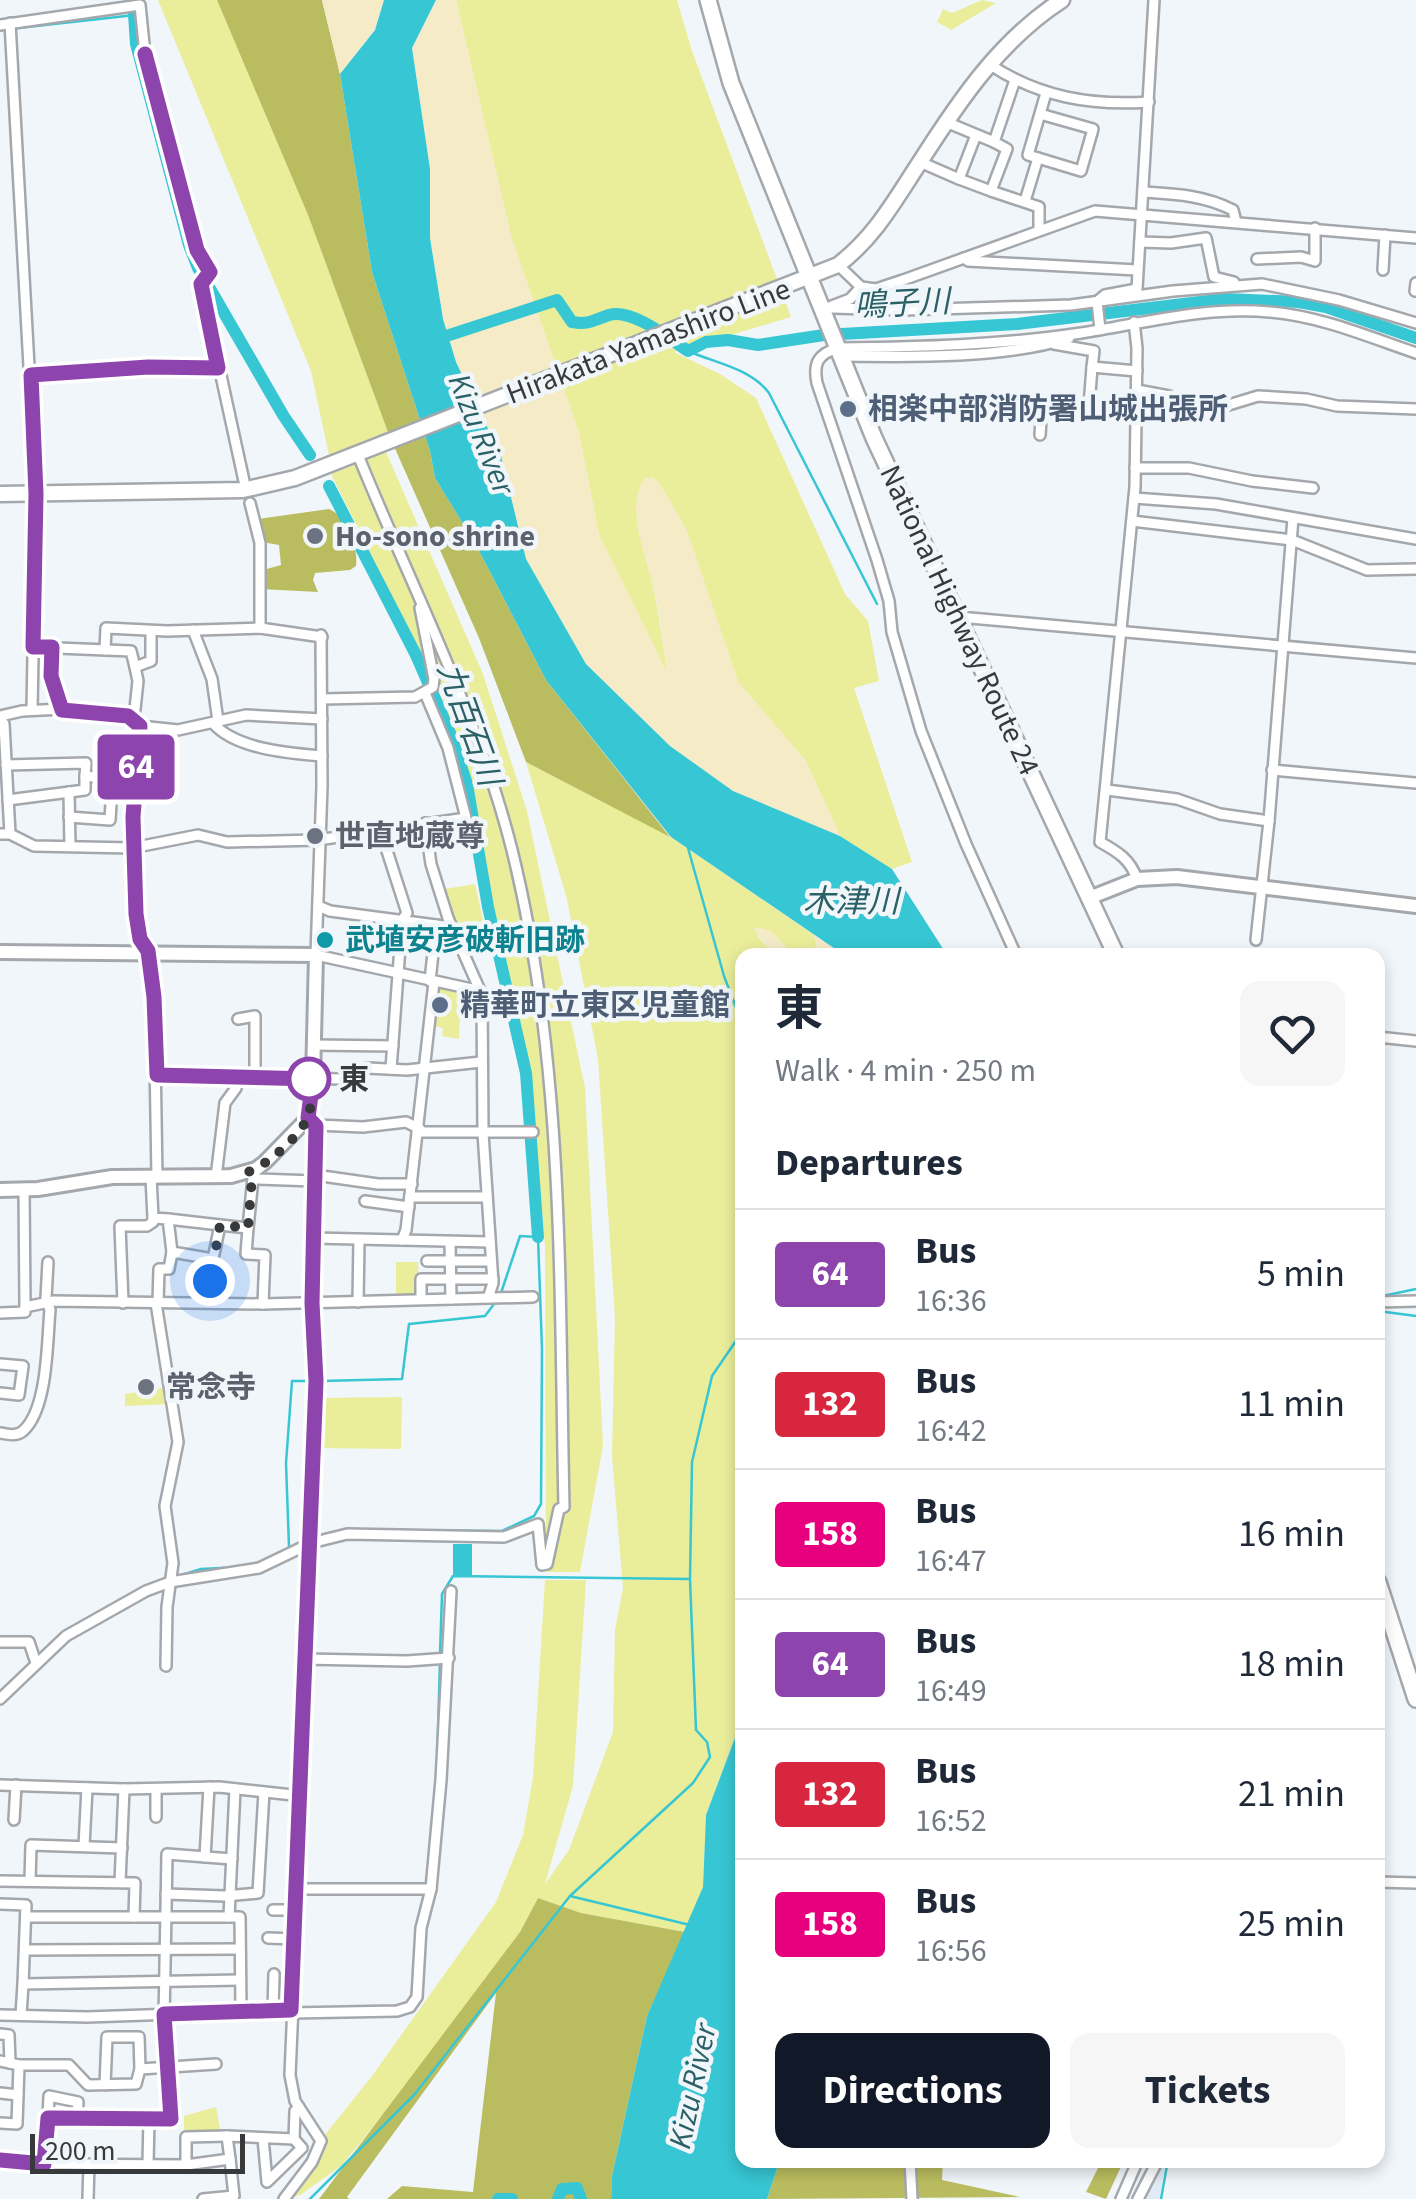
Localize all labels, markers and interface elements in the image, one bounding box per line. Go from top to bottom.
street label: Hirakata Yamashiro Line [500,267,796,415]
water label: 鳴子川 [853,278,954,329]
water label: Kizu River [436,367,527,504]
place label: 相楽中部消防署山城出張所 [868,388,1228,431]
marker: 相楽中部消防署山城出張所 [837,398,859,420]
street label: National Highway Route 24 [869,458,1050,782]
place label: Ho-sono shrine [335,515,535,558]
marker: Ho-sono shrine [304,525,326,547]
water label: 九百石川 [426,656,514,795]
line badge: 64 [91,734,181,800]
text: 64 [118,742,154,792]
place label: 世直地蔵尊 [335,815,485,858]
marker: 世直地蔵尊 [304,825,326,847]
water label: 木津川 [803,879,902,925]
place label: 武埴安彦破斬旧跡 [345,919,585,962]
marker: 武埴安彦破斬旧跡 [314,929,336,951]
text: 東 [775,976,823,1044]
button: heart [1240,981,1345,1086]
place label: 精華町立東区児童館 [460,984,730,1027]
marker: 精華町立東区児童館 [429,994,451,1016]
text: Walk · 4 min · 250 m [775,1048,1036,1094]
marker: 東 [288,1058,330,1100]
place label: 東 [339,1058,369,1101]
text: Departures [775,1136,963,1190]
text: Bus [915,1224,976,1278]
text: 5 min [1257,1247,1345,1301]
text: 64 [812,1249,848,1299]
your location [185,1256,235,1306]
text: 16:36 [915,1278,987,1324]
text: Bus [915,1354,976,1408]
place label: 常念寺 [166,1366,256,1409]
marker: 常念寺 [135,1376,157,1398]
text: 11 min [1238,1377,1345,1431]
text: 132 [802,1379,858,1429]
text: 16:42 [915,1408,987,1454]
text: Bus [915,1484,976,1538]
text: 16 min [1238,1507,1345,1561]
text: 158 [802,1509,858,1559]
text: 16:47 [915,1538,987,1584]
text: Bus [915,1614,976,1668]
text: 18 min [1238,1637,1345,1691]
text: 64 [812,1639,848,1689]
text: 16:49 [915,1668,987,1714]
text: Bus [915,1744,976,1798]
text: 21 min [1238,1767,1345,1821]
text: 132 [802,1769,858,1819]
text: 16:52 [915,1798,987,1844]
text: Bus [915,1874,976,1928]
text: 25 min [1238,1897,1345,1951]
text: 158 [802,1899,858,1949]
text: 16:56 [915,1928,987,1974]
water label: Kizu River [657,2017,729,2153]
button: Directions [775,2033,1050,2148]
button: Tickets [1070,2033,1345,2148]
scale bar [30,2129,245,2174]
text: 200 m [45,2131,116,2171]

